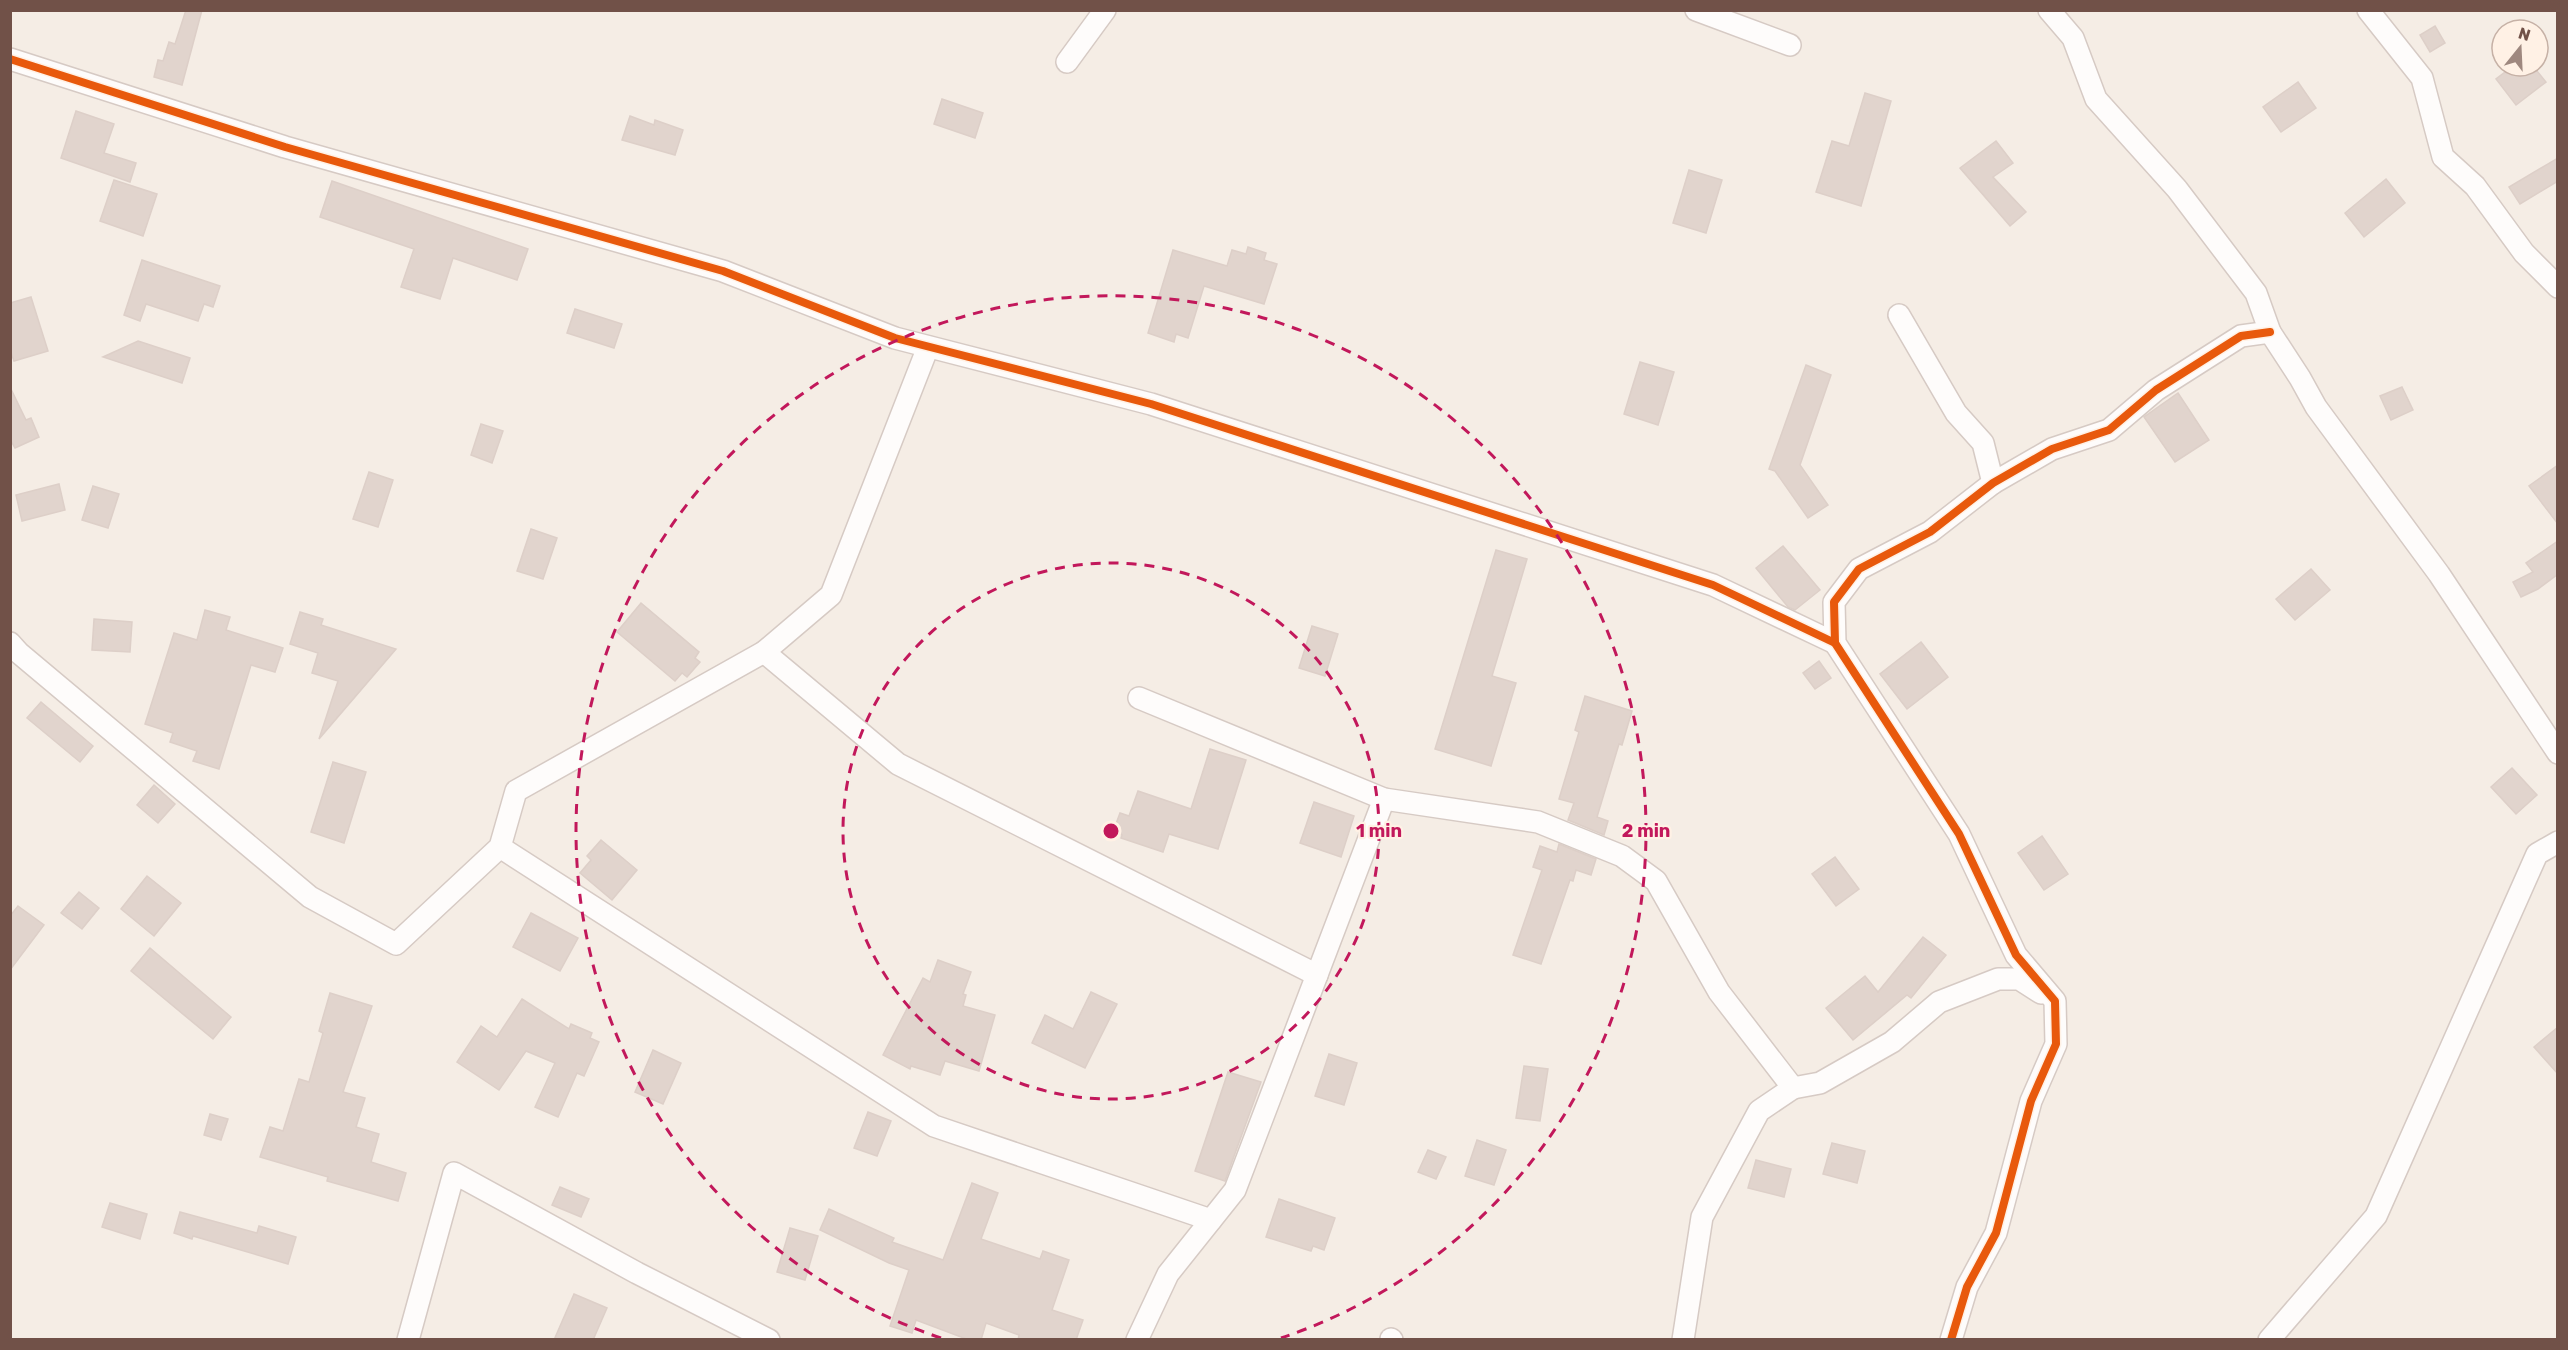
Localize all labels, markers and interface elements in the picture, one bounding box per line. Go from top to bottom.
north arrow [2490,18,2550,78]
text: N [2516,23,2533,45]
text: 1 min [1356,820,1402,842]
text: 2 min [1622,820,1670,842]
centre of rings [1101,821,1121,841]

